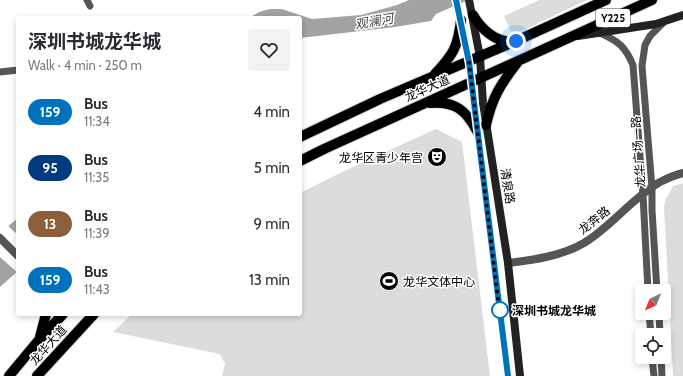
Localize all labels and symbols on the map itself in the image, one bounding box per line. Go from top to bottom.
water label: 观澜河 [353,9,398,32]
road number: Y225 [596,9,630,27]
your location [506,31,526,51]
street label: 龙华大道 [402,71,452,105]
street label: 龙华广场一路 [628,116,648,188]
theatre icon: 龙华区青少年宫 [426,146,448,168]
place label: 龙华区青少年宫 [339,150,423,165]
street label: 清泉路 [498,167,518,205]
street label: 龙奔路 [575,203,613,237]
sports icon: 龙华文体中心 [378,270,400,292]
place label: 龙华文体中心 [403,274,475,289]
north arrow [635,284,671,320]
marker: 深圳书城龙华城 [491,301,509,319]
place label: 深圳书城龙华城 [512,303,596,318]
street label: 龙华大道 [26,322,70,368]

